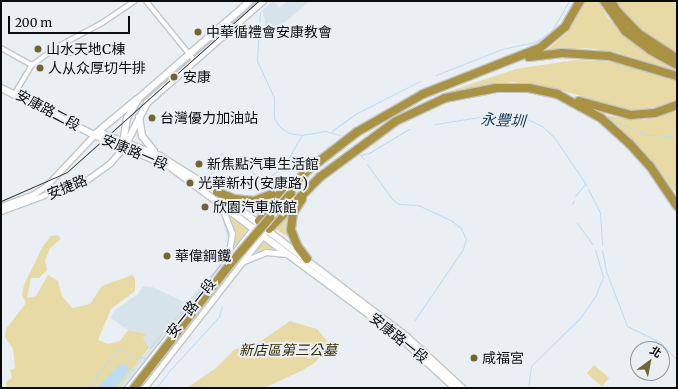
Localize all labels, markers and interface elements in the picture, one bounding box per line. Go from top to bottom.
scale bar [10,8,132,34]
text: 200 m [15,15,52,30]
place label: 中華循禮會安康教會 [206,24,332,40]
marker: 中華循禮會安康教會 [193,27,203,37]
place label: 山水天地C棟 [46,41,125,57]
marker: 山水天地C棟 [33,44,43,54]
place label: 人从众厚切牛排 [48,60,146,76]
marker: 人从众厚切牛排 [35,63,45,73]
place label: 安康 [183,69,211,85]
marker: 安康 [168,71,180,83]
street label: 安康路二段 [13,86,83,134]
place label: 台灣優力加油站 [160,110,258,126]
water label: 永豐圳 [480,110,526,130]
marker: 台灣優力加油站 [147,113,157,123]
street label: 安康路一段 [100,131,170,173]
place label: 新焦點汽車生活館 [207,156,319,172]
marker: 新焦點汽車生活館 [194,159,204,169]
street label: 安捷路 [44,171,90,203]
place label: 光華新村(安康路) [198,175,308,191]
marker: 光華新村(安康路) [185,178,195,188]
place label: 欣園汽車旅館 [213,199,297,215]
marker: 欣園汽車旅館 [200,202,210,212]
place label: 華偉鋼鐵 [175,248,231,264]
marker: 華偉鋼鐵 [162,251,172,261]
street label: 安一路一段 [163,275,219,341]
street label: 安康路一段 [367,309,431,367]
north arrow [630,341,670,381]
park label: 新店區第三公墓 [239,342,337,358]
text: 北 [647,343,664,361]
place label: 咸福宮 [482,350,524,366]
marker: 咸福宮 [469,353,479,363]

